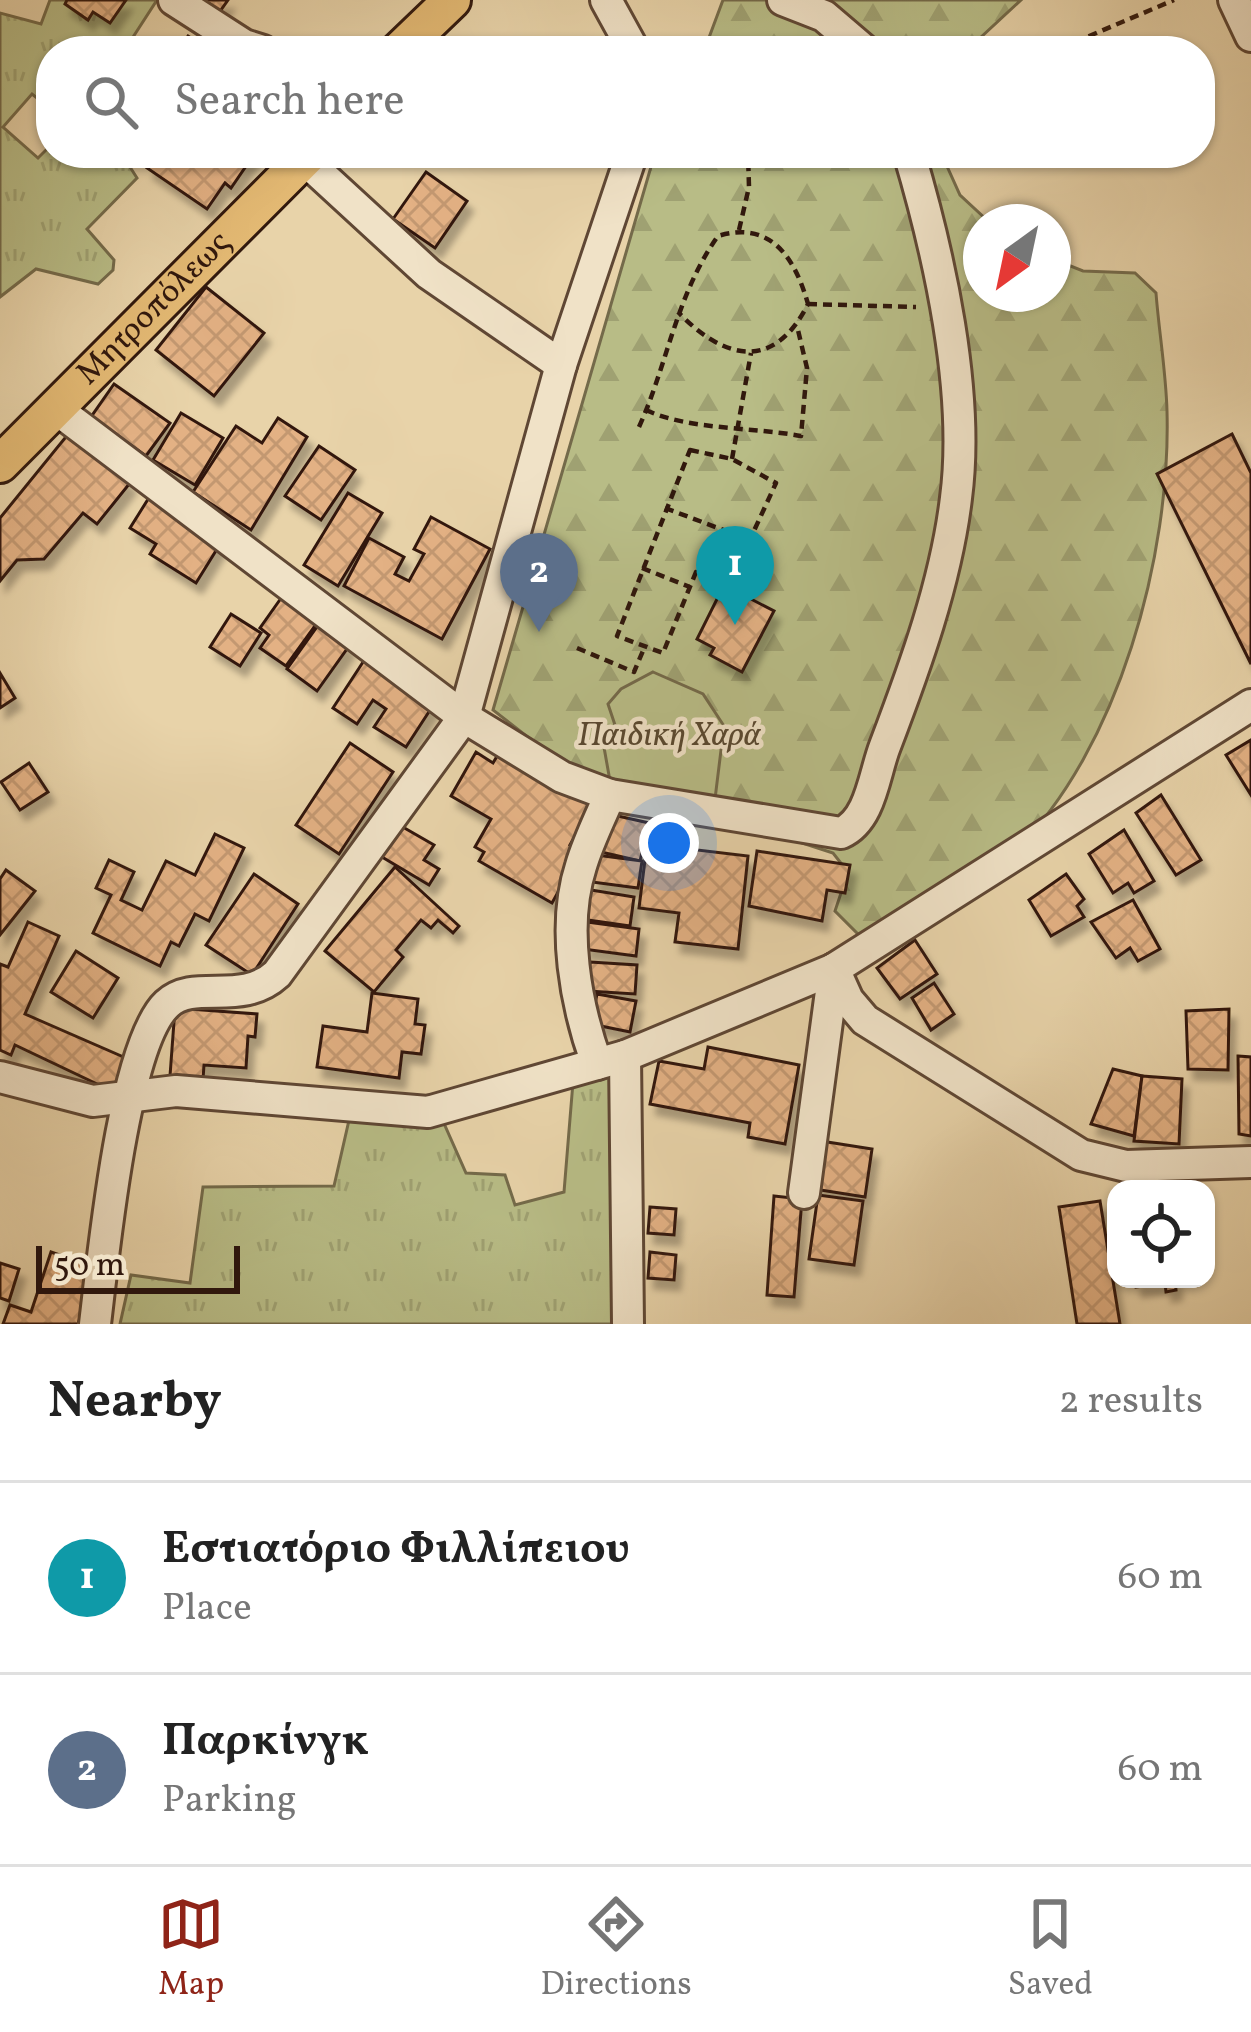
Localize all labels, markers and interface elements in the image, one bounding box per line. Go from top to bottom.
search box [36,36,1215,168]
icon: search [78,69,144,135]
text: Search here [174,71,405,134]
north arrow [963,204,1071,312]
street label: Μητροπόλεως [67,221,242,397]
pin: 1 [696,526,774,625]
pin: 2 [500,533,578,632]
park label: Παιδική Χαρά [577,714,762,760]
your location [639,813,699,873]
map controls [1107,1180,1215,1288]
button: locate [1107,1180,1215,1288]
scale bar [36,1240,240,1293]
text: 50 m [54,1244,125,1290]
text: Nearby [48,1367,222,1438]
text: 2 results [1059,1375,1203,1429]
text: Εστιατόριο Φιλλίπειου [162,1519,630,1582]
text: 1 [79,1551,95,1605]
text: 60 m [1118,1551,1203,1605]
text: Place [162,1582,252,1636]
text: Παρκίνγκ [162,1711,369,1774]
text: 2 [77,1743,97,1797]
text: 60 m [1118,1743,1203,1797]
text: Parking [162,1774,297,1828]
tab: Map [158,1891,224,2009]
tab: Directions [540,1891,692,2009]
tab: Saved [1008,1891,1093,2009]

